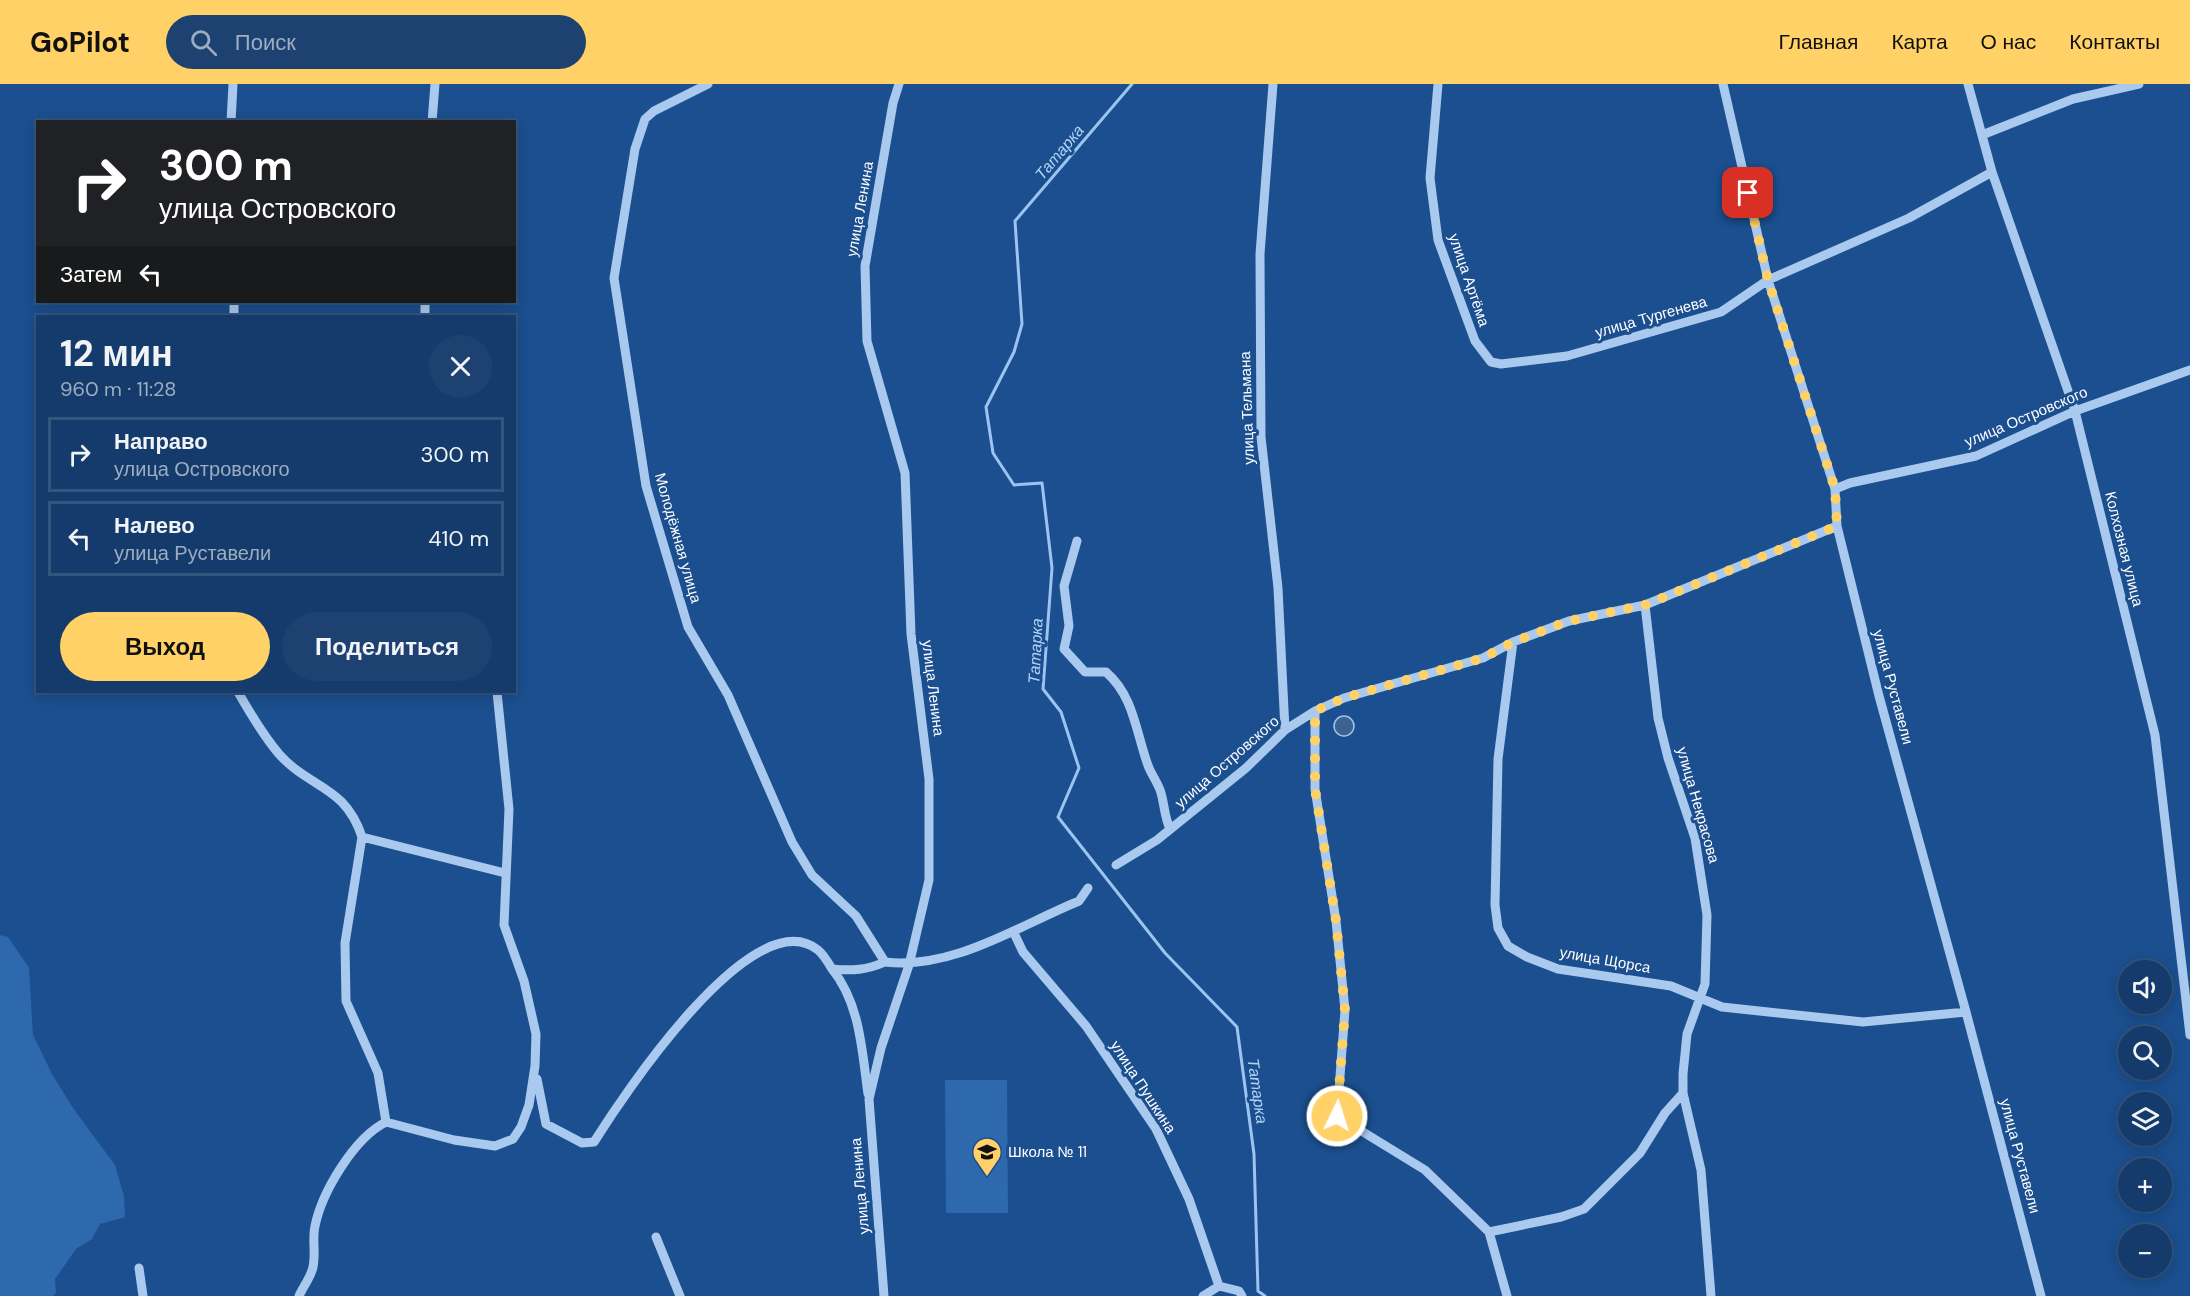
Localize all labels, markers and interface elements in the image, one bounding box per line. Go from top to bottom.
search box [166,15,586,69]
text: GoPilot [30,24,130,61]
icon: search [187,26,220,59]
text: Поиск [235,28,296,57]
text: Главная [1778,28,1858,56]
text: Карта [1891,28,1948,56]
text: О нас [1981,28,2036,56]
text: Контакты [2069,28,2160,56]
water label: Татарка [1030,120,1089,184]
text: 300 m [159,138,293,193]
icon: right [60,144,138,222]
street label: улица Ленина [842,159,878,258]
pin [1722,167,1773,218]
icon: arrive [1731,176,1764,209]
text: улица Островского [159,191,396,226]
street label: улица Артёма [1444,231,1494,330]
icon: left [134,258,167,291]
text: Затем [60,260,122,289]
street label: улица Тургенева [1593,291,1710,343]
text: 12 мин [60,330,173,377]
button: close [429,335,492,398]
street label: улица Тельмана [1235,350,1259,465]
text: 960 m · 11:28 [60,376,176,402]
street label: улица Островского [1961,382,2091,452]
text: Направо [114,427,208,456]
icon: right [63,438,96,471]
text: 300 m [420,440,489,469]
text: улица Островского [114,456,290,482]
street label: Молодёжная улица [650,470,706,606]
street label: Колхозная улица [2100,489,2148,609]
text: Налево [114,511,195,540]
icon: left [63,522,96,555]
text: 410 m [428,524,489,553]
text: улица Руставели [114,540,271,566]
button: Выход [60,612,270,681]
button: Поделиться [282,612,492,681]
water label: Татарка [1023,618,1048,684]
street label: улица Руставели [1868,627,1918,747]
street label: улица Ленина [917,639,949,738]
street label: улица Островского [1171,711,1283,813]
street label: улица Некрасова [1672,745,1724,866]
street label: улица Щорса [1558,942,1653,978]
map controls [2118,960,2172,1278]
button: sound [2118,960,2172,1014]
button: search [2118,1026,2172,1080]
street label: улица Пушкина [1105,1037,1181,1138]
water label: Татарка [1243,1057,1272,1125]
position arrow [1305,1084,1369,1148]
button: layers [2118,1092,2172,1146]
street label: улица Руставели [1995,1096,2045,1216]
street label: улица Ленина [846,1136,874,1235]
school or university icon: Школа № 11 [971,1136,1003,1178]
place label: Школа № 11 [1008,1142,1087,1162]
button: + [2118,1158,2172,1212]
button: − [2118,1224,2172,1278]

